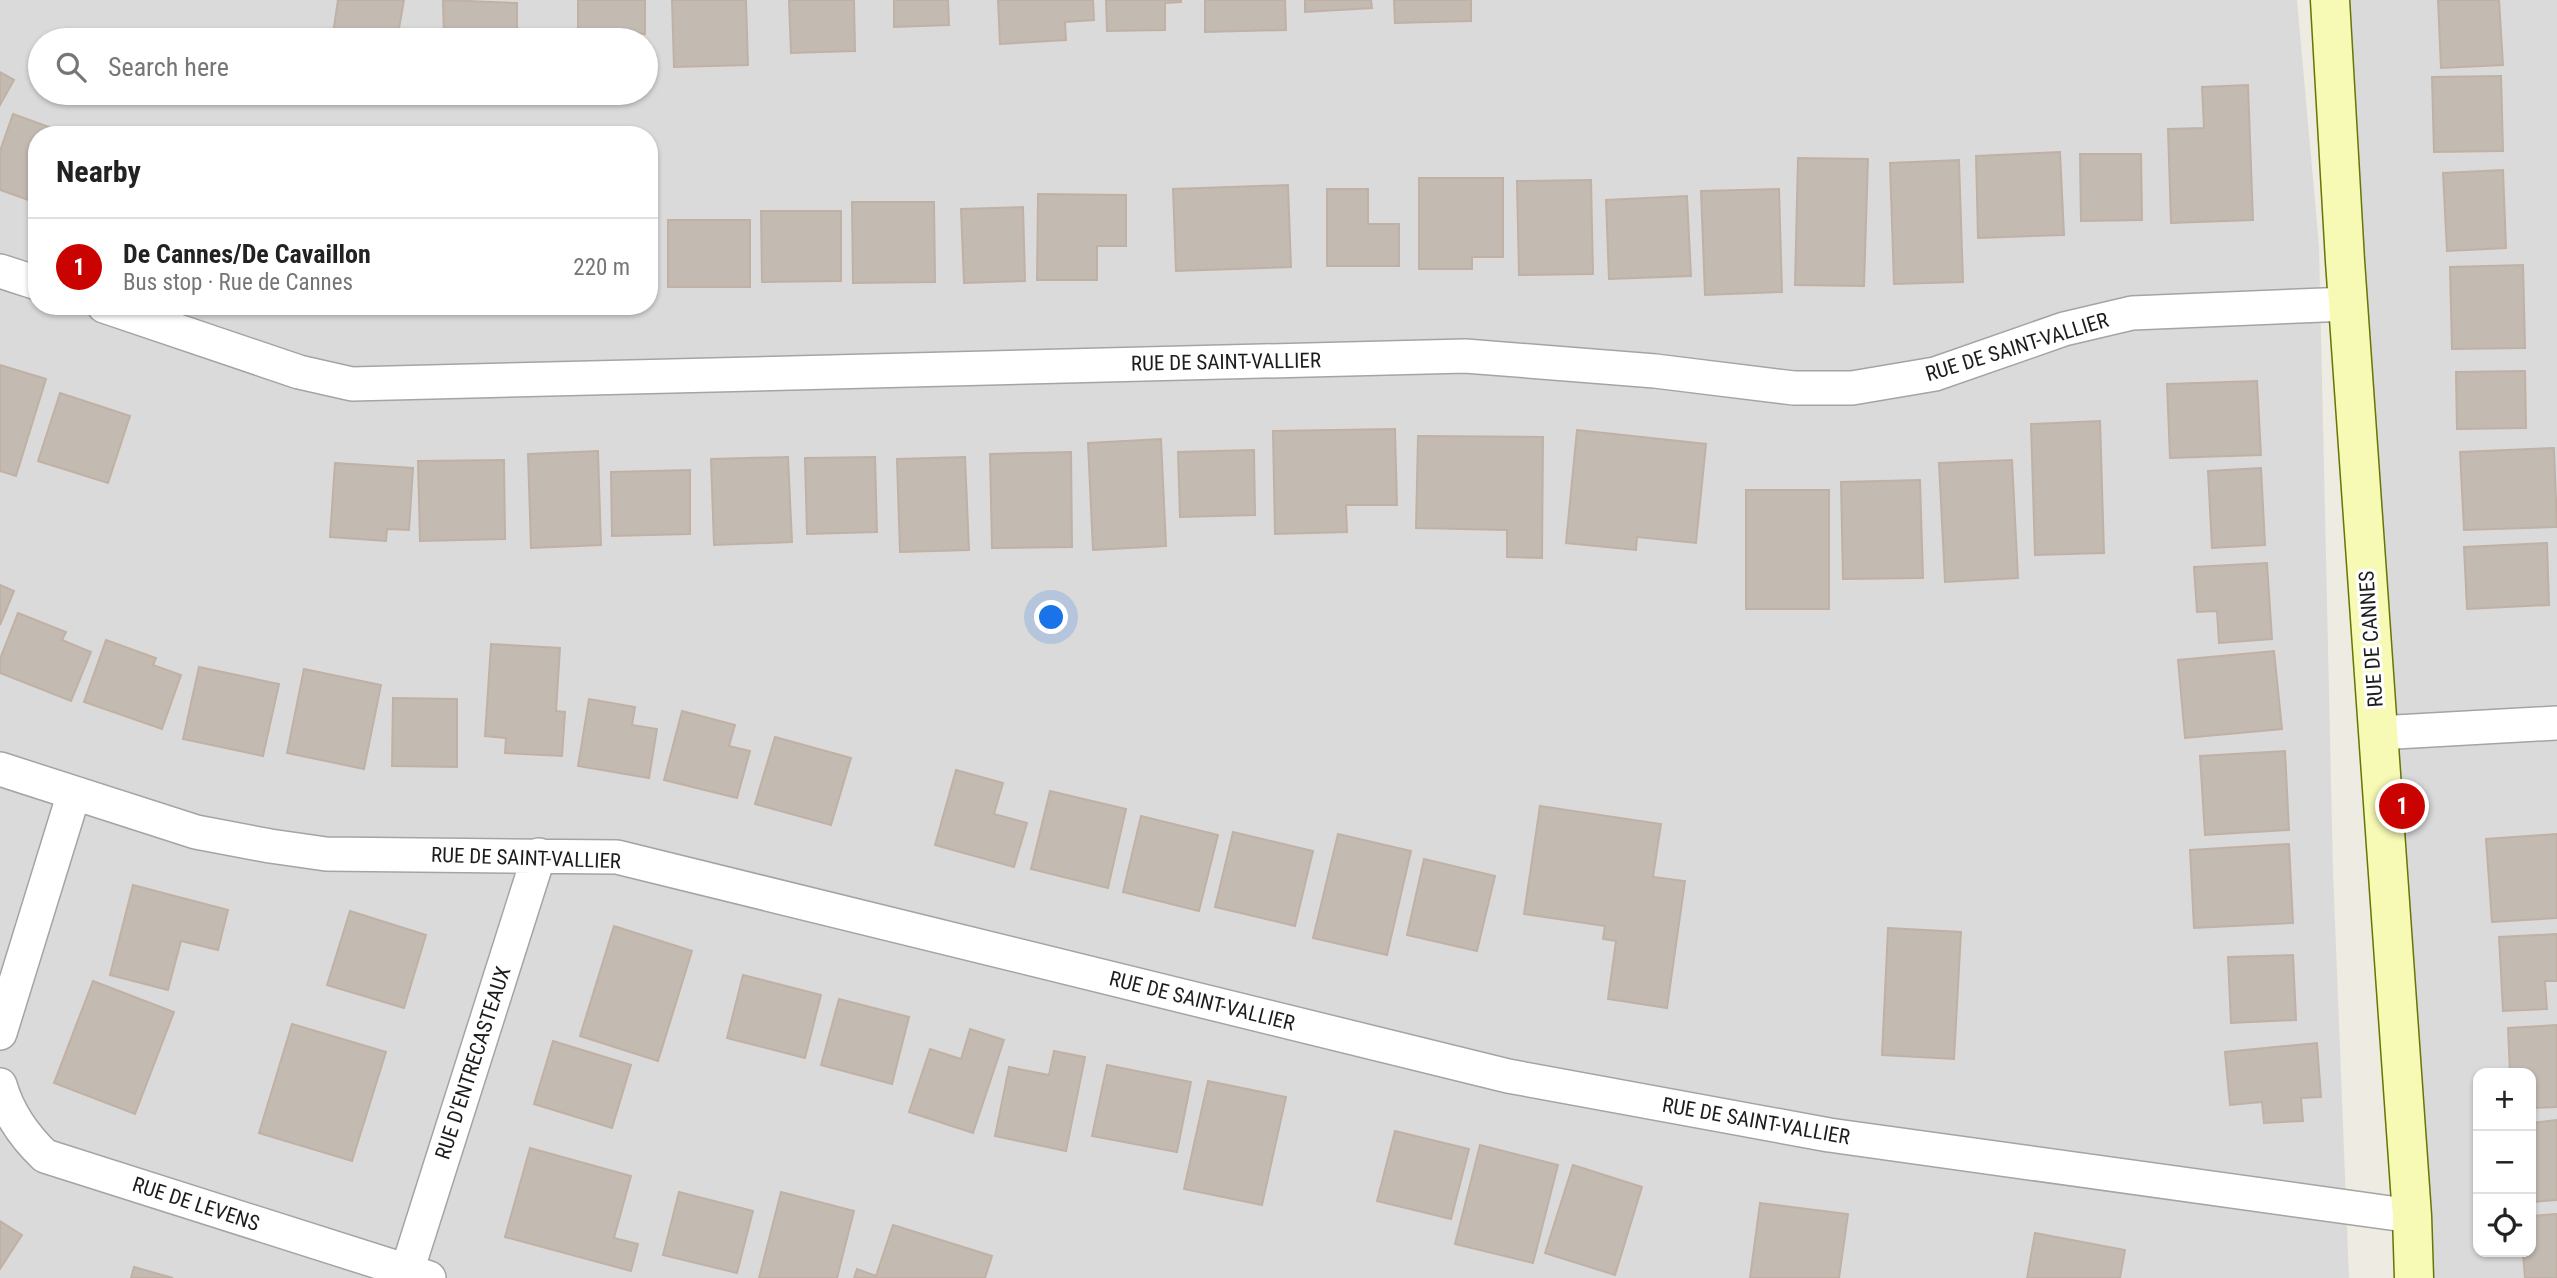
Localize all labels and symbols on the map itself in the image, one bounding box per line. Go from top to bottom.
street label: RUE DE SAINT-VALLIER [1923,308,2111,386]
street label: RUE DE SAINT-VALLIER [1131,348,1321,376]
street label: RUE DE CANNES [2354,570,2388,708]
your location [1034,600,1068,634]
pin: 1 [2379,780,2425,832]
street label: RUE DE SAINT-VALLIER [431,843,621,873]
street label: RUE D'ENTRECASTEAUX [431,964,515,1162]
street label: RUE DE SAINT-VALLIER [1107,966,1297,1036]
street label: RUE DE SAINT-VALLIER [1660,1093,1852,1149]
street label: RUE DE LEVENS [130,1172,263,1236]

